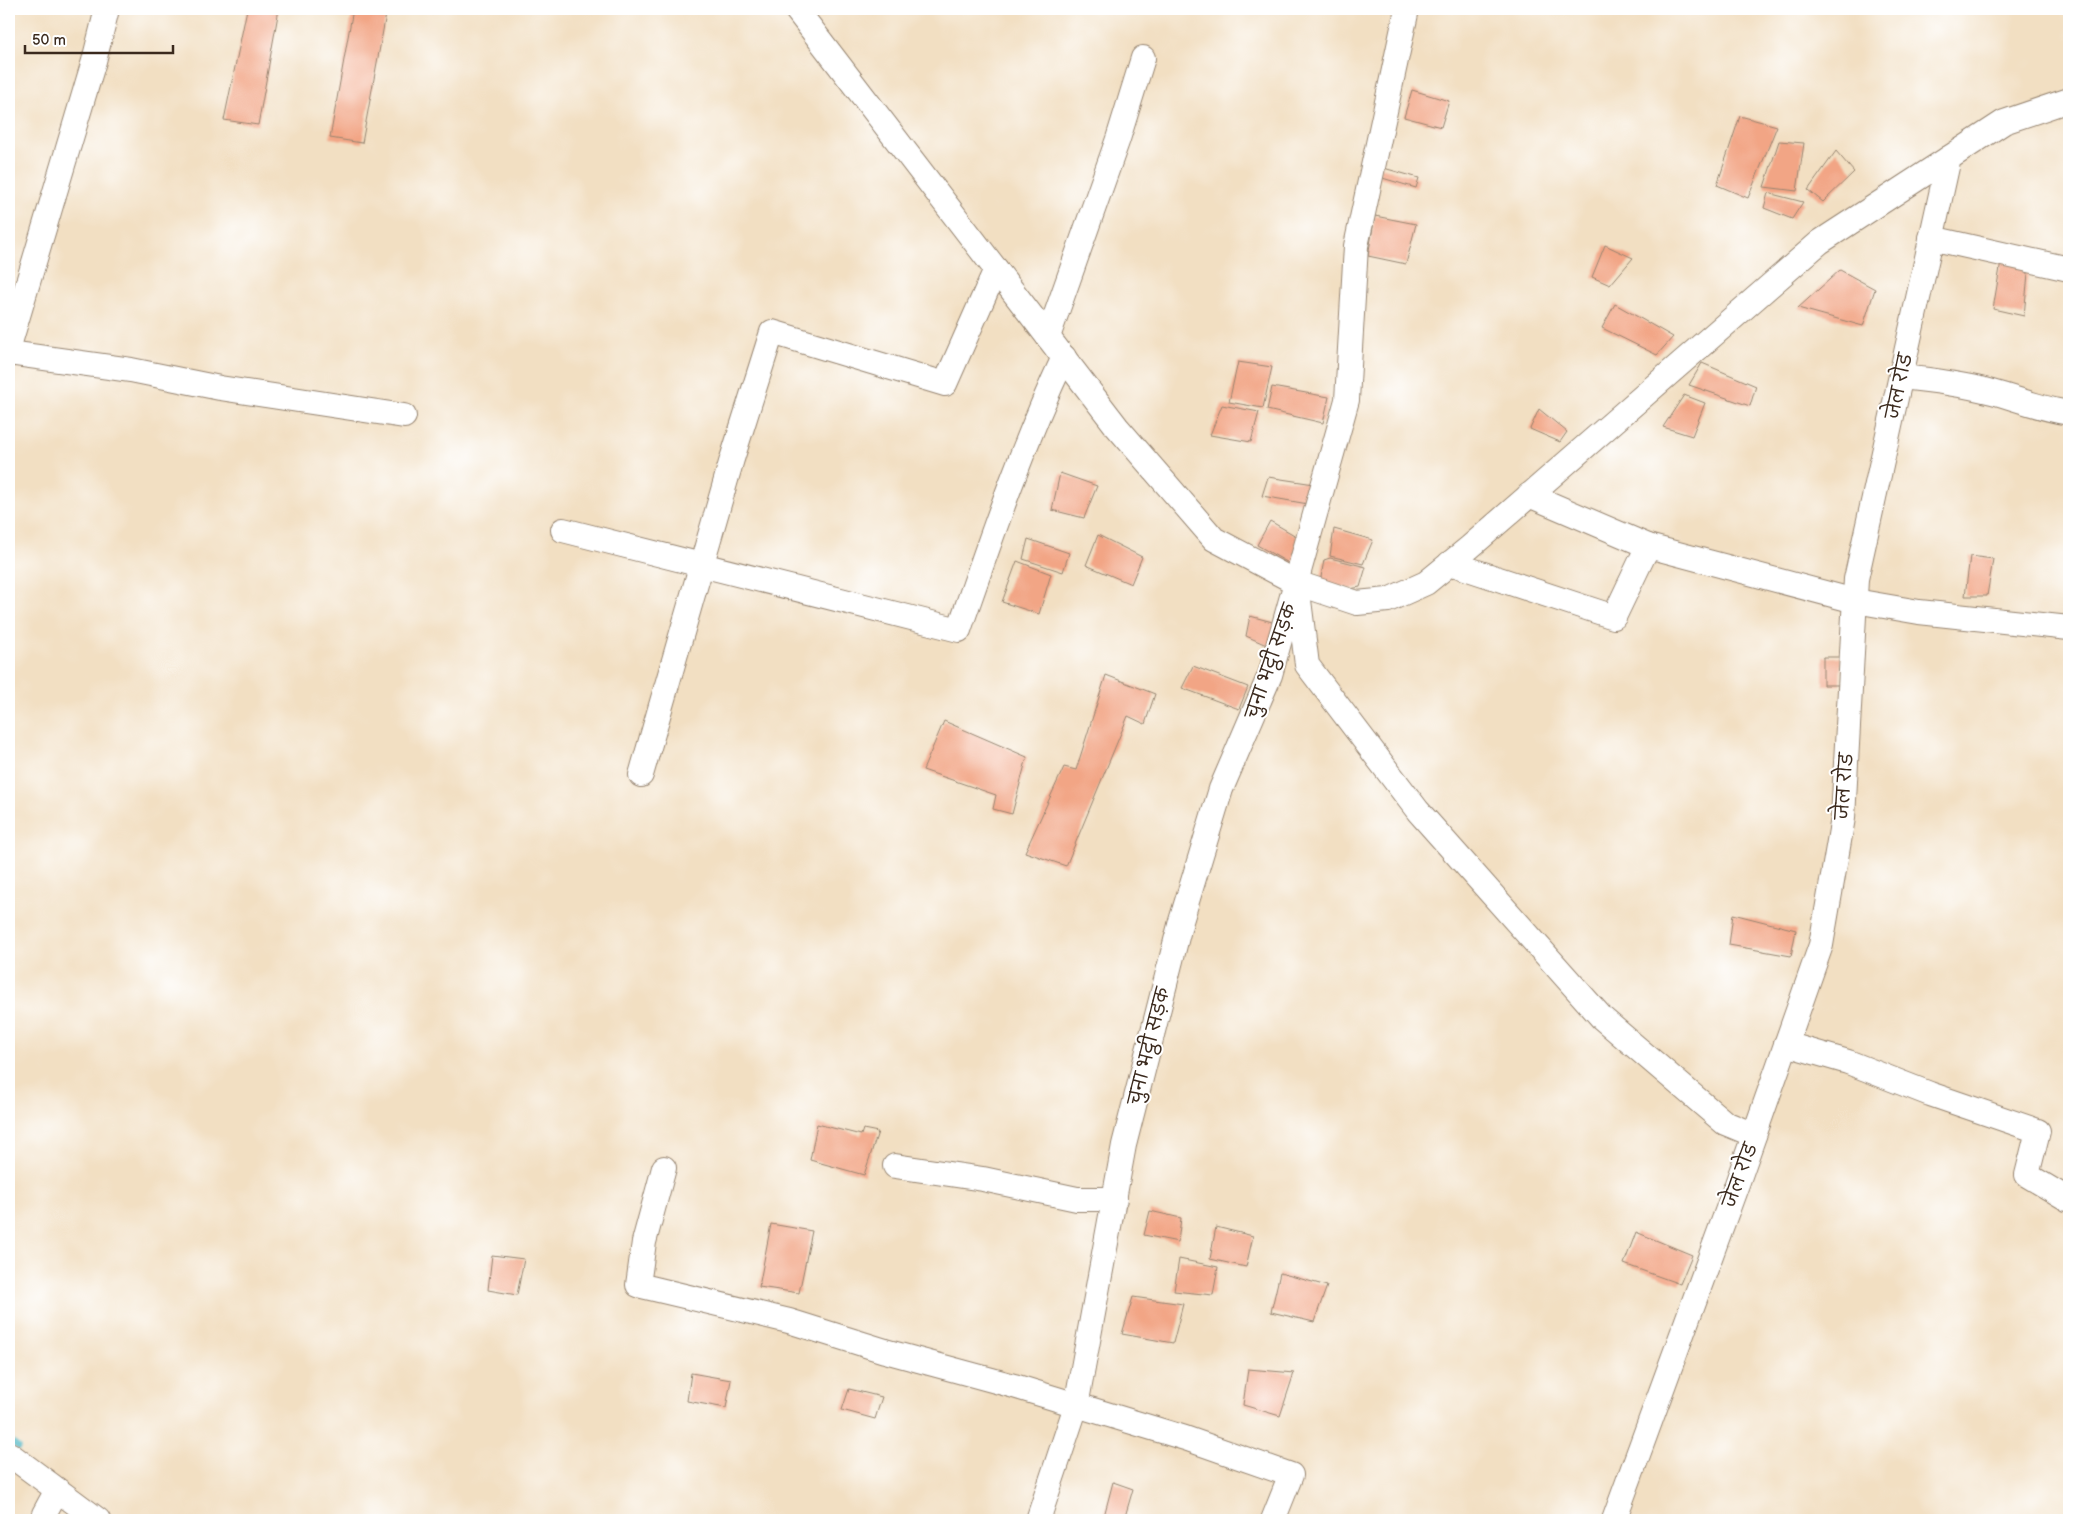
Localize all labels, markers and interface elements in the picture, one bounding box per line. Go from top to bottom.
scale bar [25,22,172,54]
text: 50 m [32,31,66,50]
street label: जेल रोड [1876,348,1917,422]
street label: चुना भट्ठी सड़क [1238,599,1304,723]
street label: जेल रोड [1826,750,1857,821]
street label: चुना भट्ठी सड़क [1121,984,1177,1109]
street label: जेल रोड [1713,1137,1762,1211]

